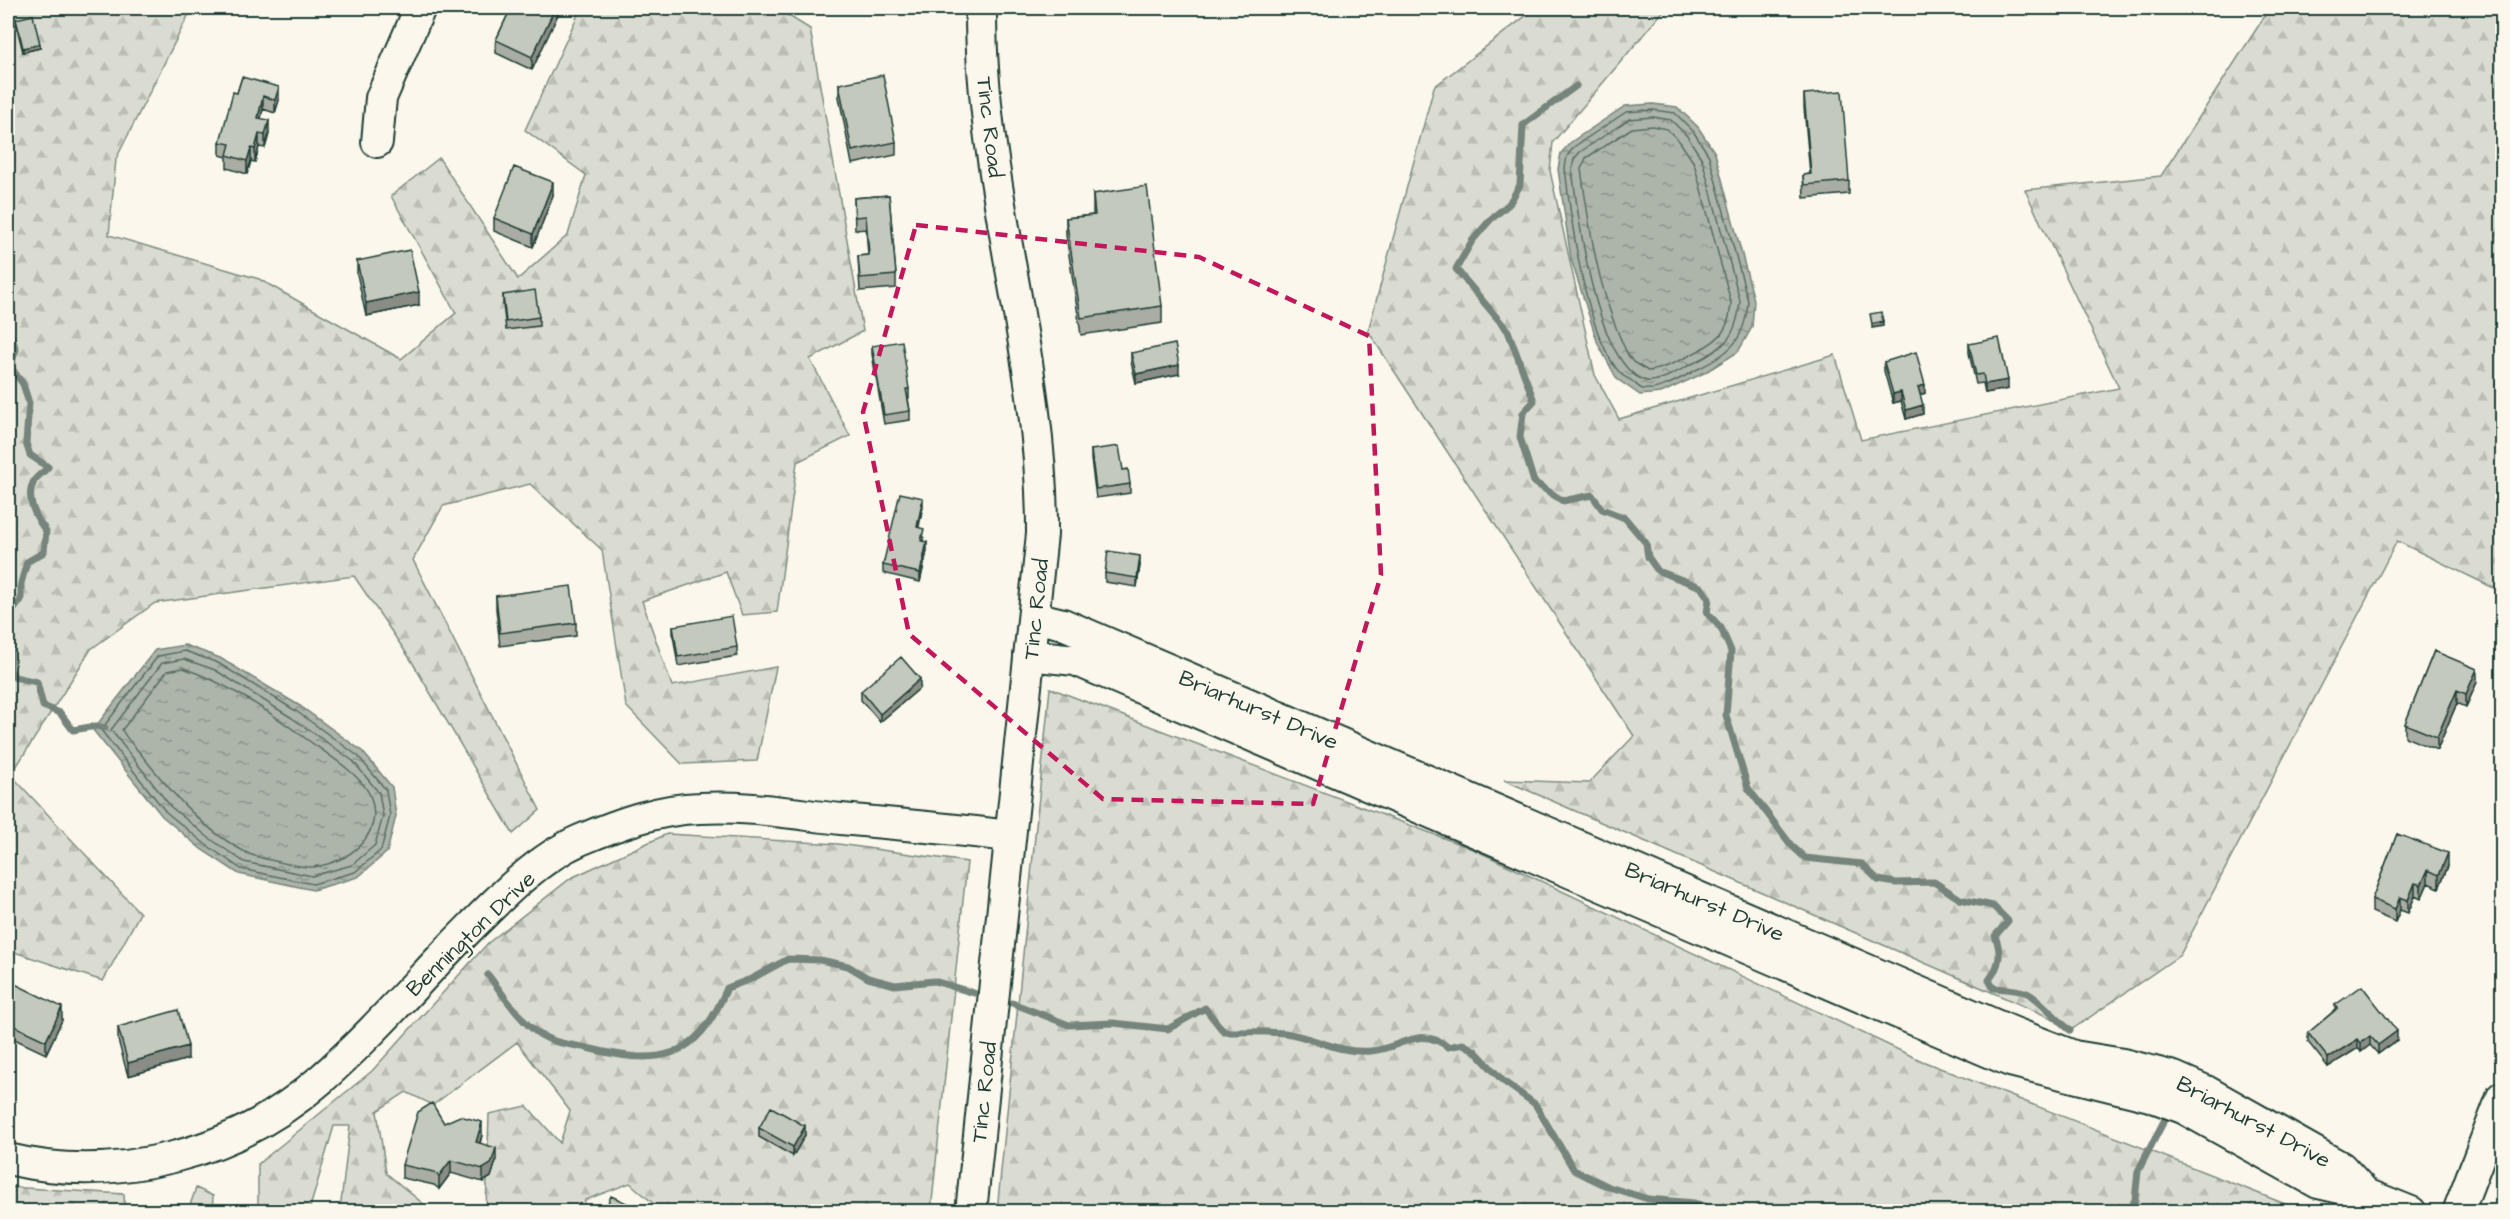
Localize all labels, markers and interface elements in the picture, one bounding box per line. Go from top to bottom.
street label: Tinc Road [968,75,1011,179]
street label: Tinc Road [1016,557,1057,661]
street label: Briarhurst Drive [1174,663,1343,758]
street label: Briarhurst Drive [1620,855,1789,950]
street label: Bennington Drive [399,864,543,1005]
street label: Tinc Road [964,1040,1005,1144]
street label: Briarhurst Drive [2171,1069,2336,1176]

